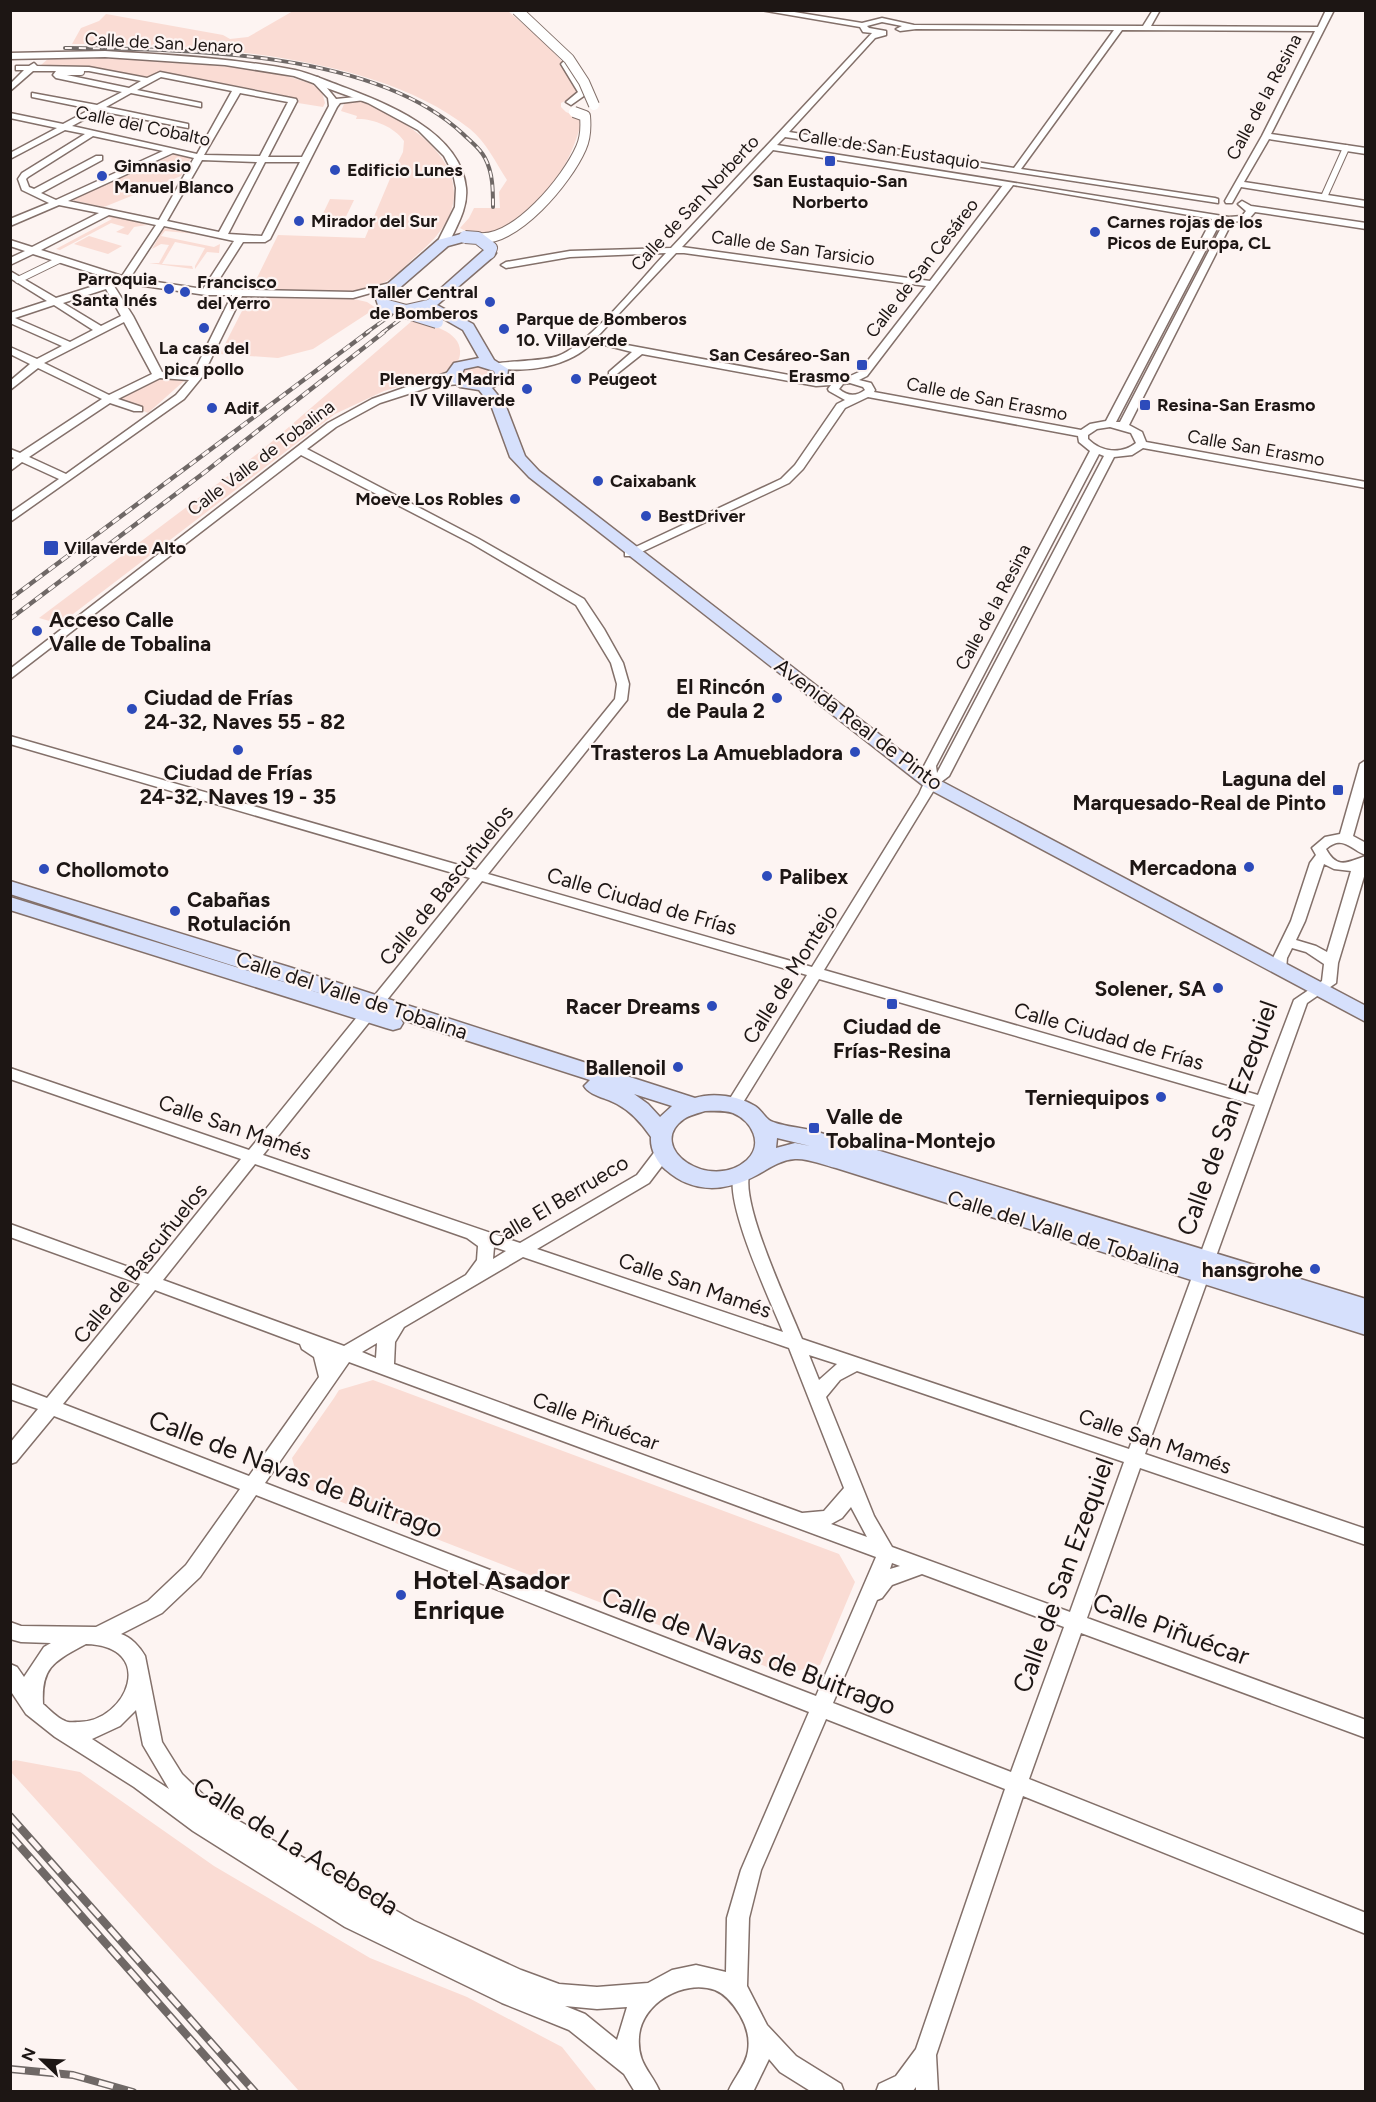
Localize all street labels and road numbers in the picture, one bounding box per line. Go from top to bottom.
street label: Calle de San Jenaro [84,28,244,58]
street label: Calle de la Resina [1222,30,1306,164]
street label: Calle del Cobalto [73,101,213,151]
street label: Calle de San Eustaquio [796,124,982,174]
street label: Calle de San Norberto [626,130,764,276]
street label: Calle de San Cesáreo [861,194,983,342]
street label: Calle de San Tarsicio [710,226,876,270]
street label: Calle de San Erasmo [904,373,1070,425]
street label: Calle Valle de Tobalina [183,395,339,521]
street label: Calle San Erasmo [1186,425,1326,471]
street label: Calle de la Resina [951,540,1035,674]
street label: Avenida Real de Pinto [770,653,948,795]
street label: Calle de Bascuñuelos [374,800,518,970]
street label: Calle Ciudad de Frías [544,862,740,940]
street label: Calle de Montejo [737,900,843,1048]
street label: Calle del Valle de Tobalina [233,946,471,1044]
street label: Calle de San Ezequiel [1170,996,1284,1240]
street label: Calle Ciudad de Frías [1011,997,1207,1075]
street label: Calle San Mamés [155,1089,315,1165]
street label: Calle El Berrueco [483,1149,633,1253]
street label: Calle de Bascuñuelos [68,1178,212,1348]
street label: Calle del Valle de Tobalina [945,1185,1183,1279]
street label: Calle San Mamés [615,1247,775,1323]
street label: Calle Piñuécar [529,1387,663,1455]
street label: Calle de Navas de Buitrago [144,1403,448,1545]
street label: Calle San Mamés [1075,1403,1235,1479]
street label: Calle de San Ezequiel [1006,1453,1120,1697]
street label: Calle de Navas de Buitrago [597,1580,901,1722]
street label: Calle Piñuécar [1088,1586,1254,1672]
street label: Calle de La Acebeda [187,1770,405,1922]

